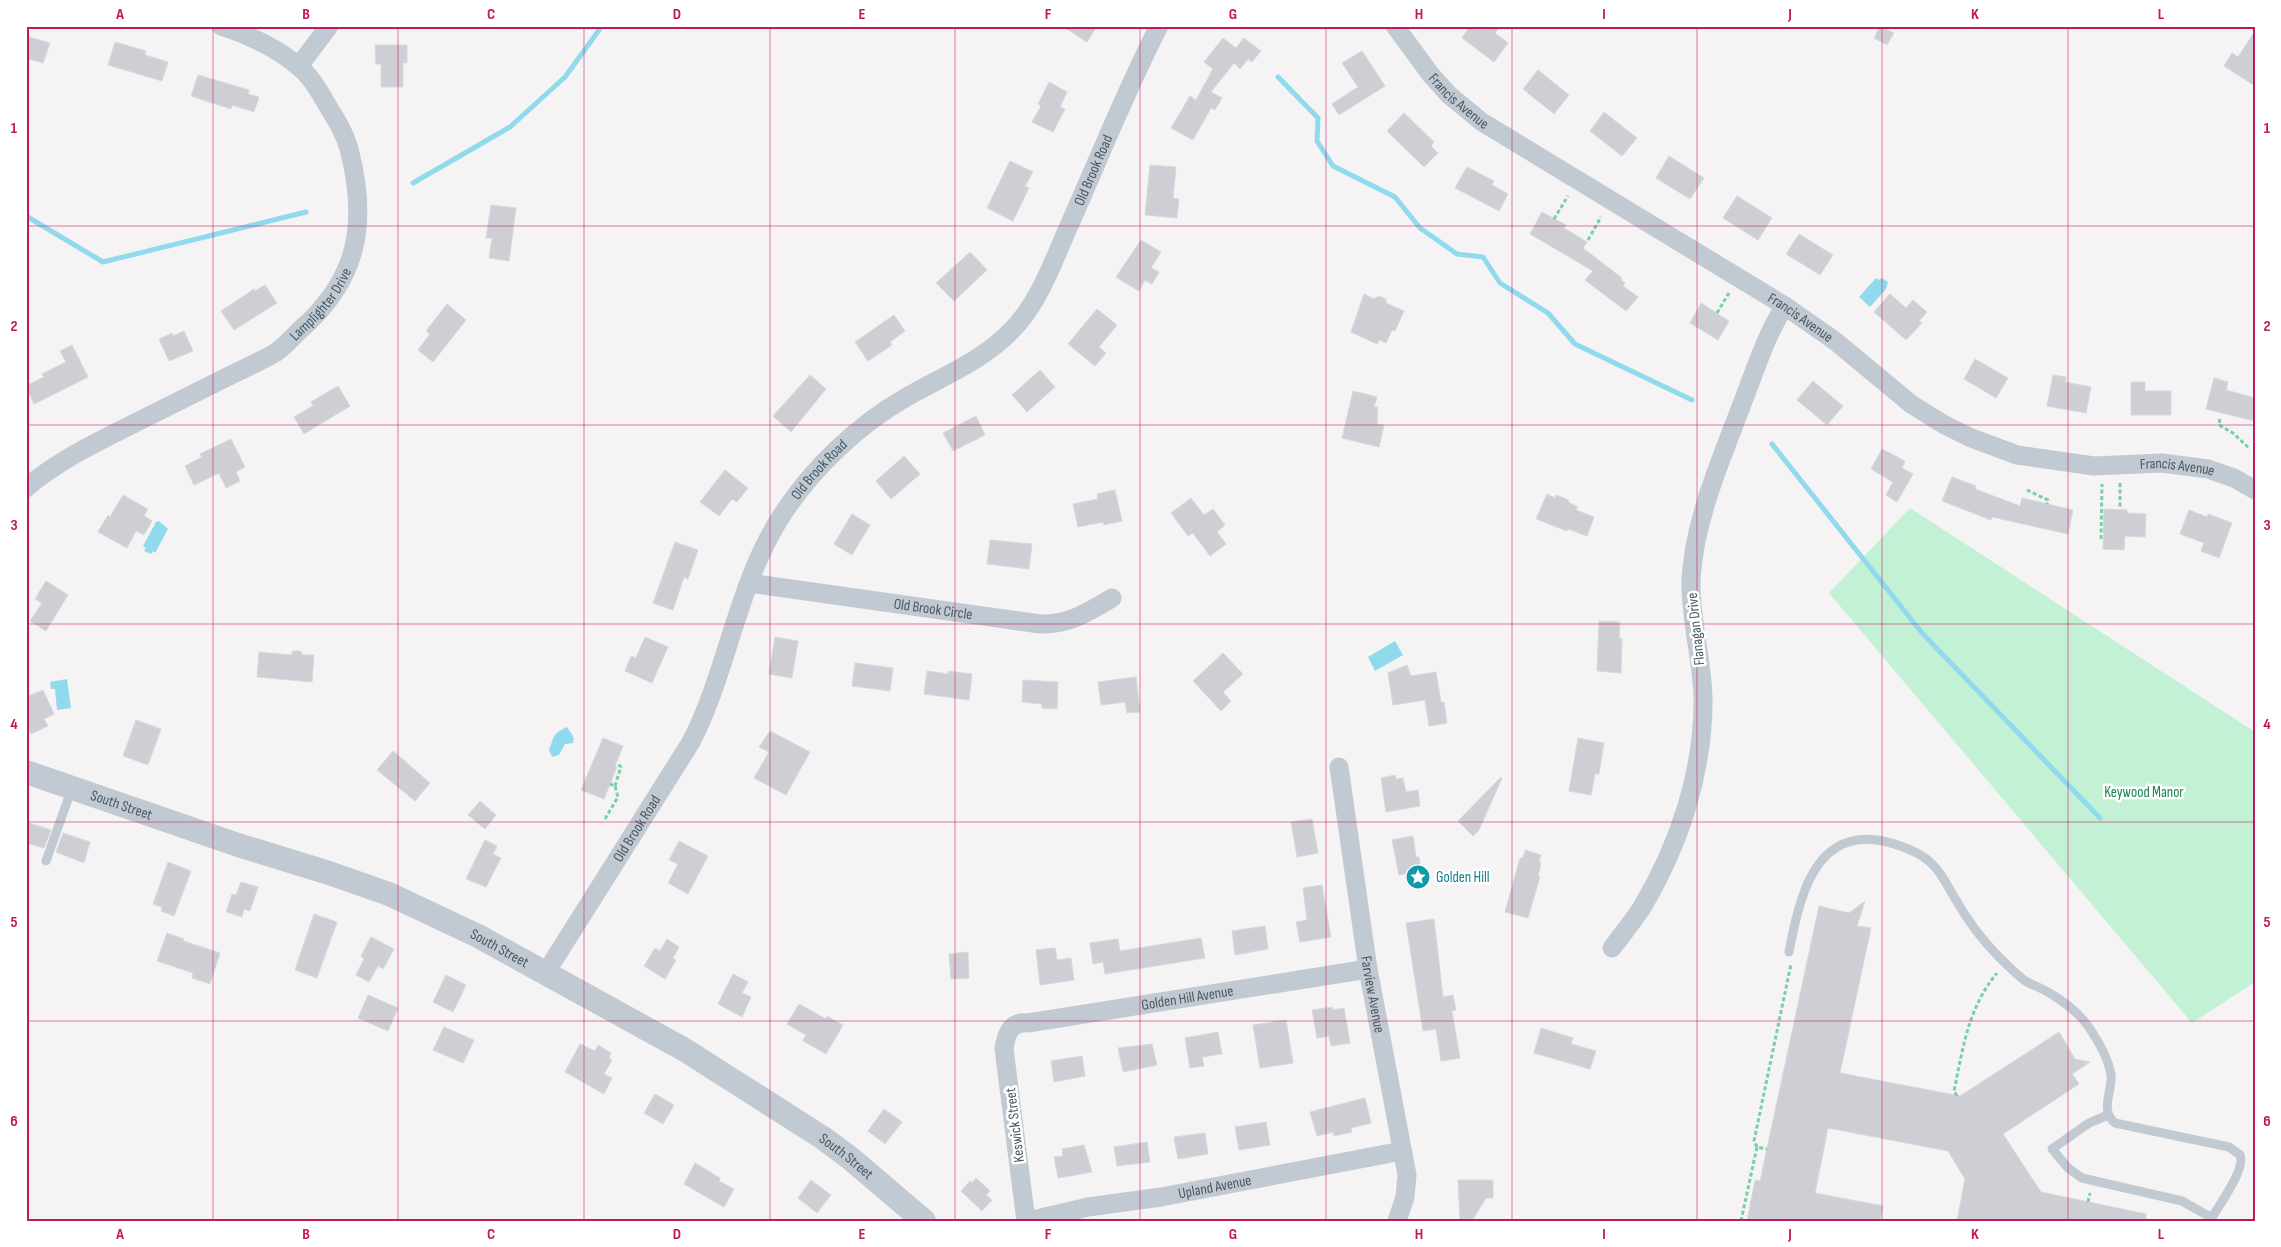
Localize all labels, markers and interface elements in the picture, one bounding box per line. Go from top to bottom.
text: A [115,5,124,24]
text: B [302,5,310,24]
text: C [487,5,495,24]
text: D [673,5,681,24]
text: E [859,5,866,24]
text: F [1045,5,1052,24]
text: G [1229,5,1237,24]
text: H [1415,5,1423,24]
text: I [1602,5,1606,24]
text: J [1787,5,1792,24]
text: K [1971,5,1979,24]
text: L [2158,5,2165,24]
street label: Francis Avenue [1424,69,1492,133]
text: 1 [11,119,18,138]
text: 1 [2264,119,2271,138]
street label: Old Brook Road [1070,132,1117,209]
street label: Lamplighter Drive [285,265,355,345]
street label: Francis Avenue [1764,288,1837,346]
text: 2 [10,317,18,336]
text: 2 [2263,317,2271,336]
street label: Old Brook Road [786,435,851,503]
street label: Francis Avenue [2139,454,2217,480]
text: 3 [10,516,18,535]
text: 3 [2263,516,2271,535]
street label: Flanagan Drive [1683,592,1709,666]
street label: Old Brook Circle [893,594,974,624]
text: 4 [10,715,18,734]
text: 4 [2263,715,2271,734]
park label: Keywood Manor [2104,783,2184,802]
street label: South Street [88,785,155,824]
street label: Old Brook Road [609,792,665,865]
place icon: Golden Hill [1405,864,1431,890]
place label: Golden Hill [1436,868,1490,887]
text: 5 [10,913,18,932]
text: 5 [2263,913,2271,932]
street label: South Street [467,924,533,972]
street label: Farview Avenue [1357,955,1389,1034]
street label: Golden Hill Avenue [1140,981,1235,1014]
street label: Keswick Street [1001,1086,1029,1163]
text: 6 [10,1112,18,1131]
text: 6 [2263,1112,2271,1131]
street label: South Street [815,1129,878,1184]
street label: Upland Avenue [1177,1170,1253,1203]
text: A [115,1225,124,1244]
text: B [302,1225,310,1244]
text: C [487,1225,495,1244]
text: D [673,1225,681,1244]
text: E [859,1225,866,1244]
text: F [1045,1225,1052,1244]
text: G [1229,1225,1237,1244]
text: H [1415,1225,1423,1244]
text: I [1602,1225,1606,1244]
text: J [1787,1225,1792,1244]
text: K [1971,1225,1979,1244]
text: L [2158,1225,2165,1244]

